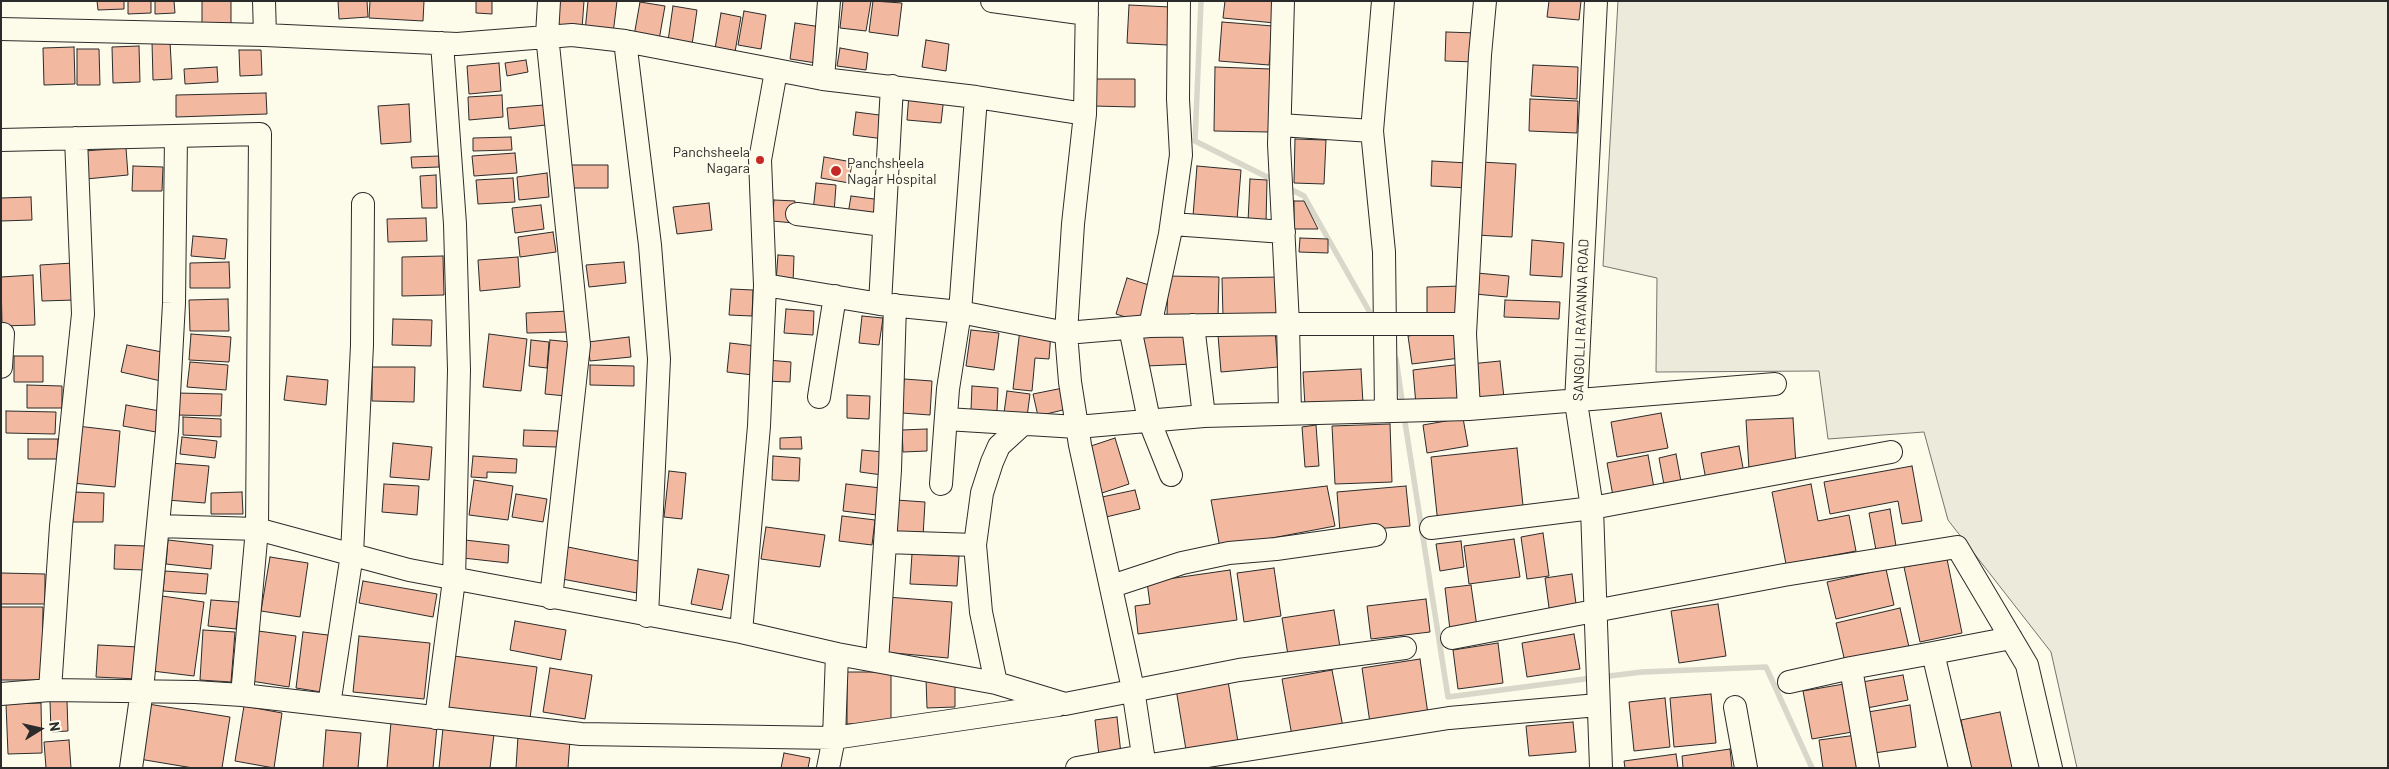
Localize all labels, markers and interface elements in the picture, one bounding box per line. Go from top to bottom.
place label: Panchsheela Nagara [673,144,750,176]
marker: Panchsheela Nagara [754,154,766,166]
place label: Panchsheela Nagar Hospital [847,155,936,188]
marker: Panchsheela Nagar Hospital [829,164,843,178]
street label: SANGOLLI RAYANNA ROAD [1570,239,1592,401]
north arrow [15,704,65,754]
text: N [46,720,64,732]

